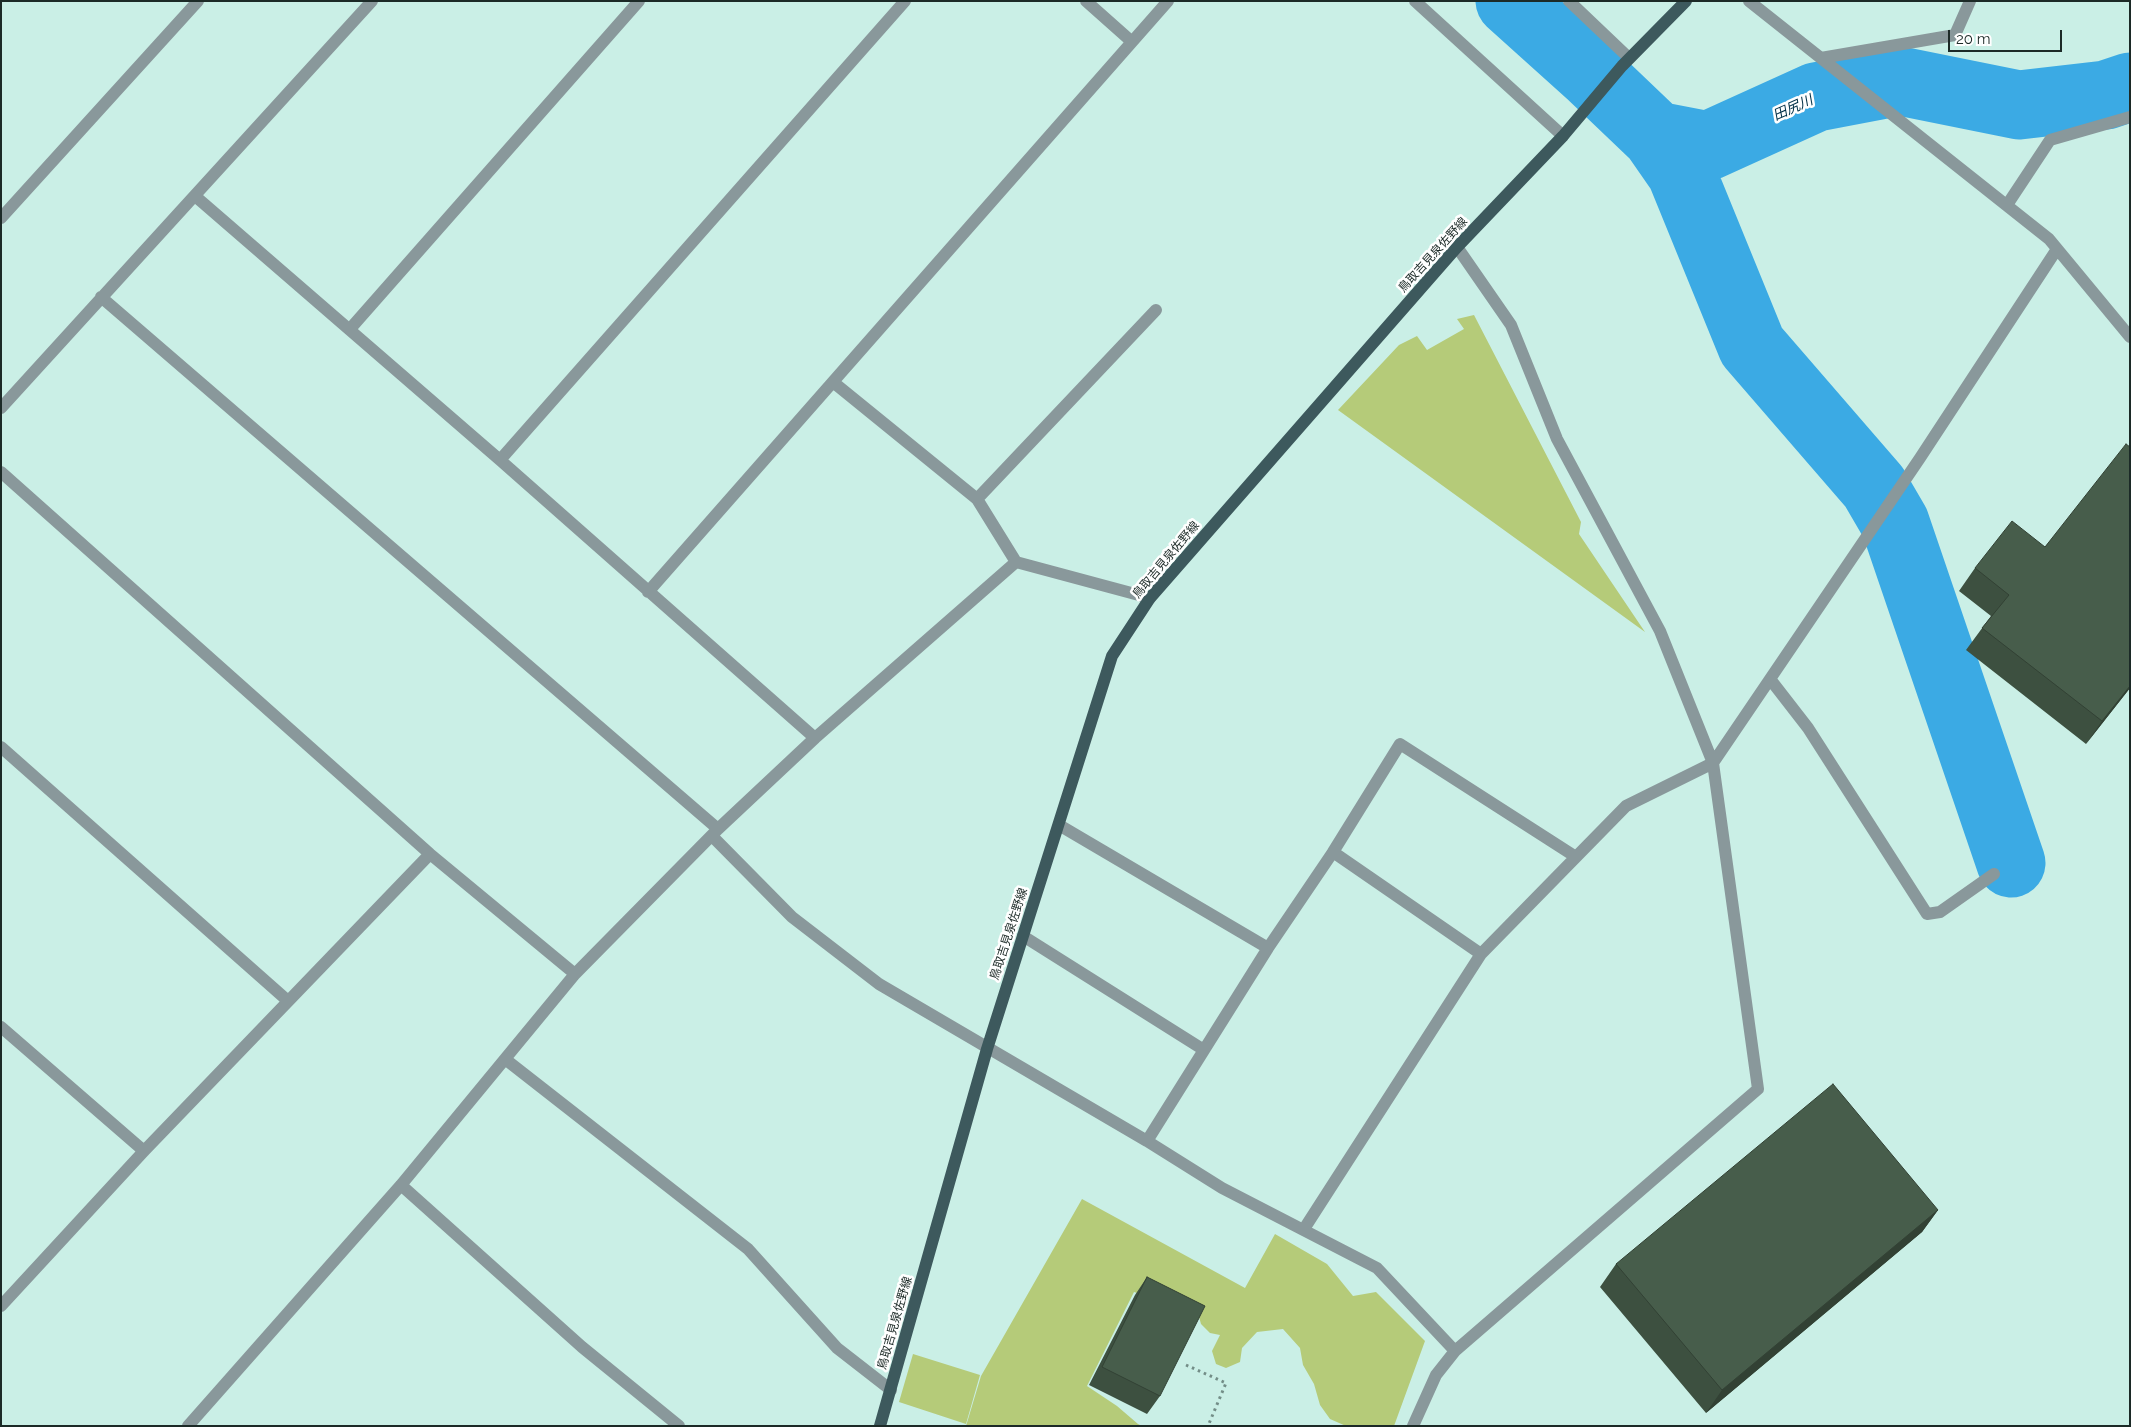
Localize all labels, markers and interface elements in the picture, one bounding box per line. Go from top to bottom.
scale bar [1951,20,2065,52]
text: 20 m [1956,30,1991,48]
water label: 田尻川 [1770,92,1816,124]
street label: 鳥取吉見泉佐野線 [1396,215,1470,295]
street label: 鳥取吉見泉佐野線 [1130,519,1202,601]
street label: 鳥取吉見泉佐野線 [987,886,1031,982]
street label: 鳥取吉見泉佐野線 [875,1275,915,1371]

